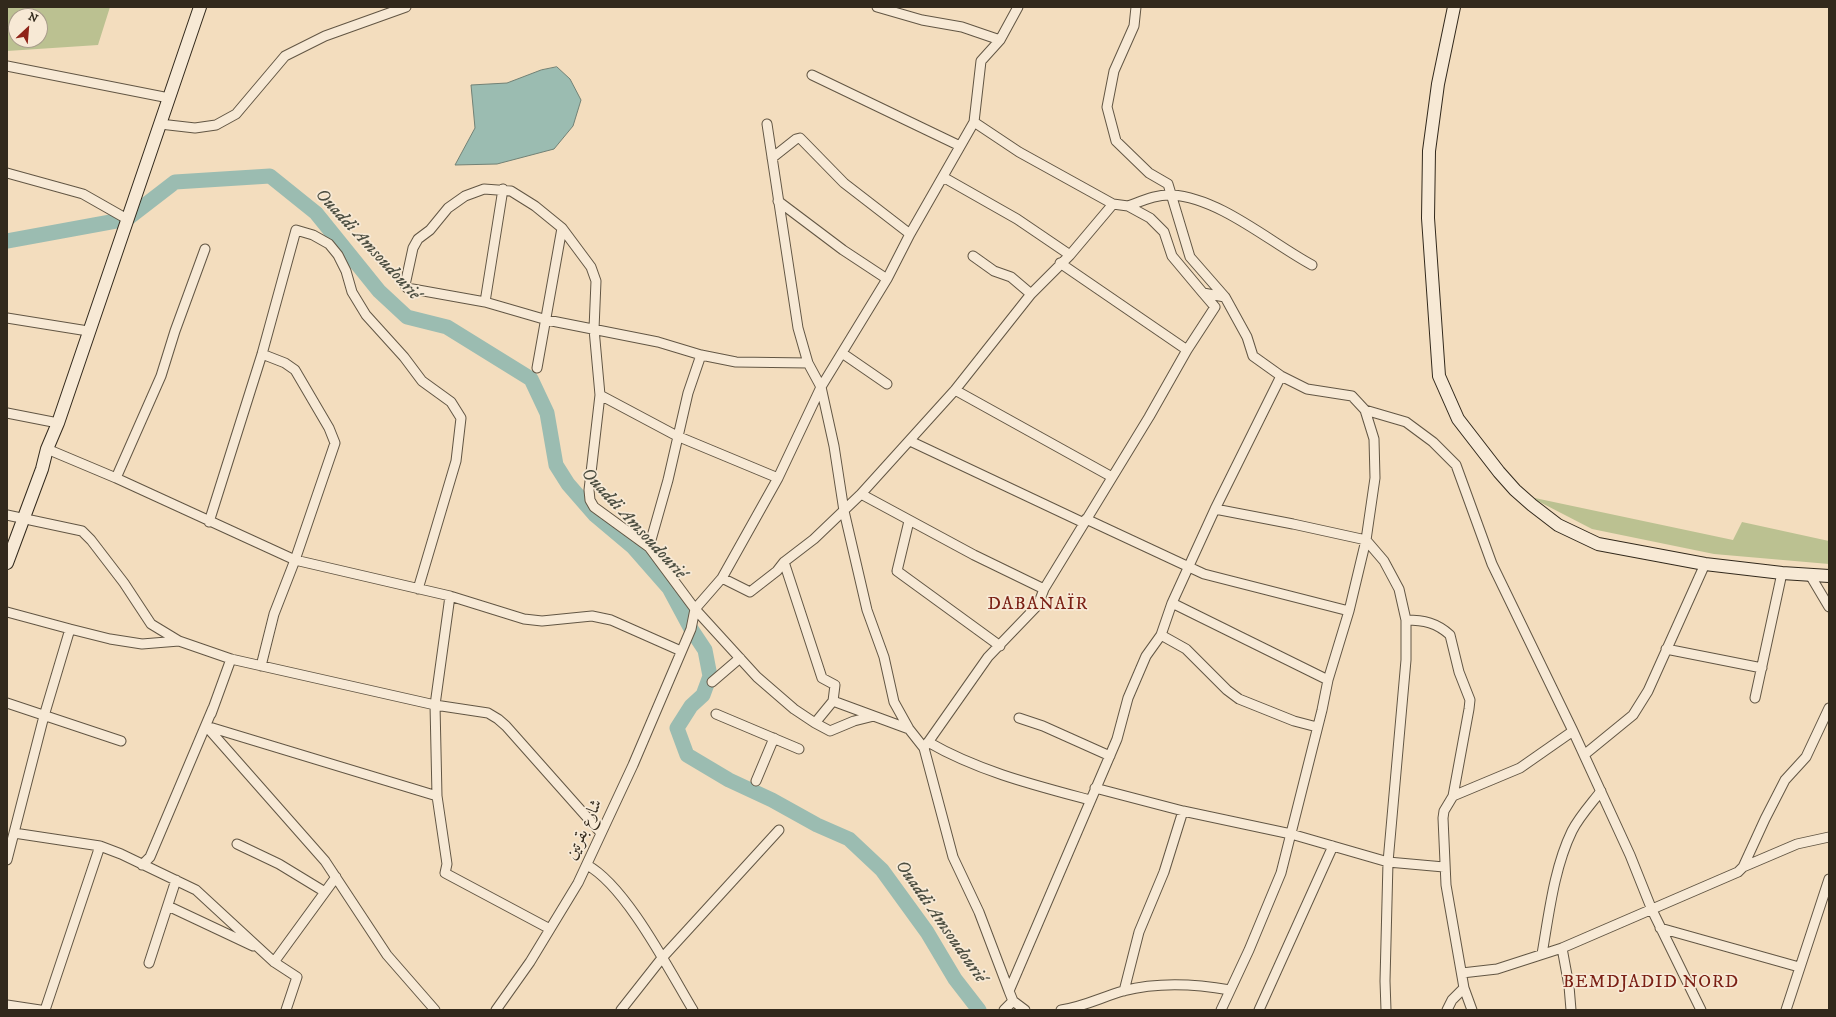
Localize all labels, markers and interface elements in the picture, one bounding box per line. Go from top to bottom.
north arrow [8,8,48,48]
text: N [26,10,40,26]
water label: Ouaddi Amsoudourié [310,185,424,305]
water label: Ouaddi Amsoudourié [576,464,690,584]
district label: DABANAÏR [988,594,1088,616]
street label: شارع بقرتين [562,796,608,864]
water label: Ouaddi Amsoudourié [890,857,990,987]
district label: BEMDJADID NORD [1563,972,1739,994]

